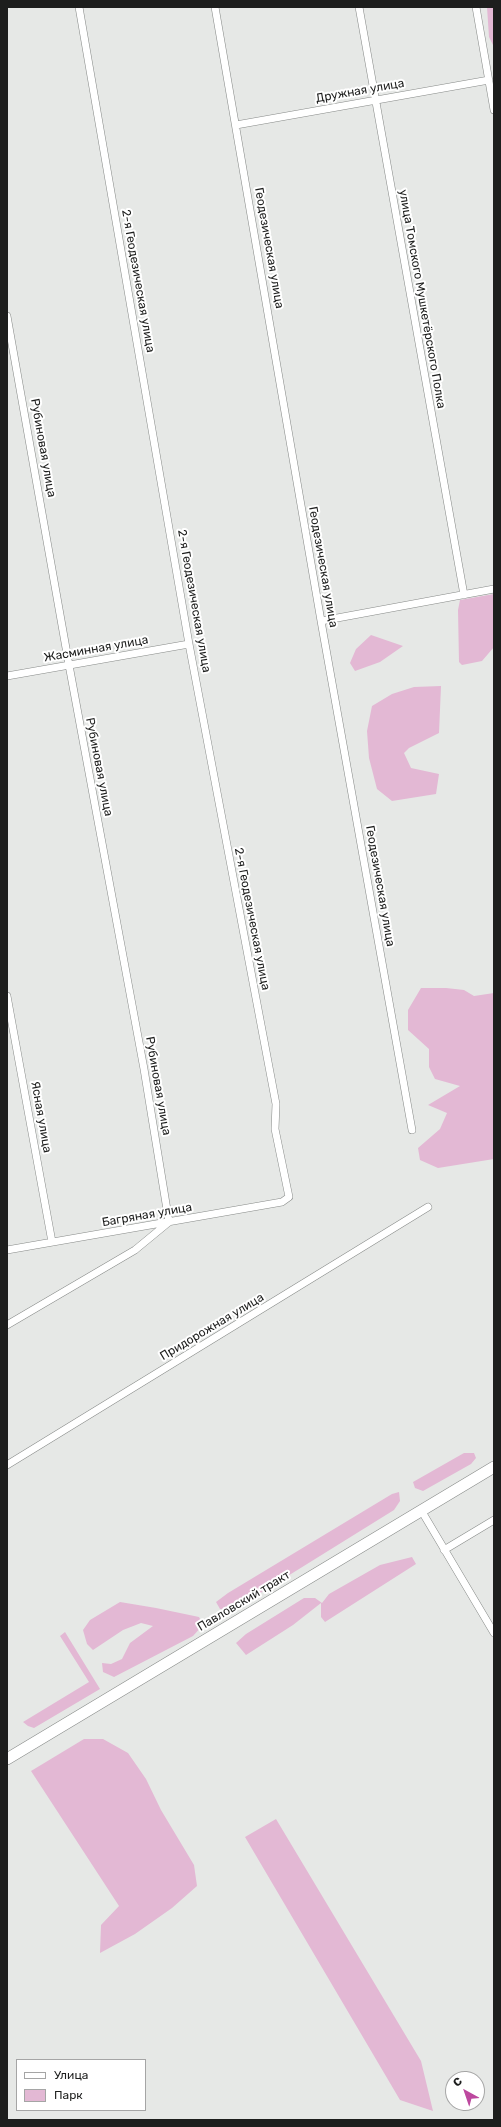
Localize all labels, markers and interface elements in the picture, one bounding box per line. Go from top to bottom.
street label: Дружная улица [315,76,405,106]
street label: Геодезическая улица [251,186,287,310]
street label: улица Томского Мушкетёрского Полка [396,188,448,410]
street label: 2-я Геодезическая улица [118,208,158,354]
street label: Рубиновая улица [27,397,59,499]
street label: Геодезическая улица [305,505,341,629]
street label: 2-я Геодезическая улица [174,528,214,674]
street label: Жасминная улица [43,633,149,665]
street label: Рубиновая улица [82,716,116,818]
street label: Геодезическая улица [362,824,398,948]
street label: 2-я Геодезическая улица [231,847,273,991]
street label: Рубиновая улица [142,1035,174,1137]
street label: Ясная улица [28,1080,54,1154]
street label: Багряная улица [101,1200,193,1230]
street label: Придорожная улица [157,1290,267,1364]
street label: Павловский тракт [195,1568,293,1634]
legend [16,2059,146,2111]
text: Улица [54,2068,88,2082]
north arrow [445,2071,485,2111]
text: С [450,2075,465,2090]
text: Парк [54,2088,83,2102]

